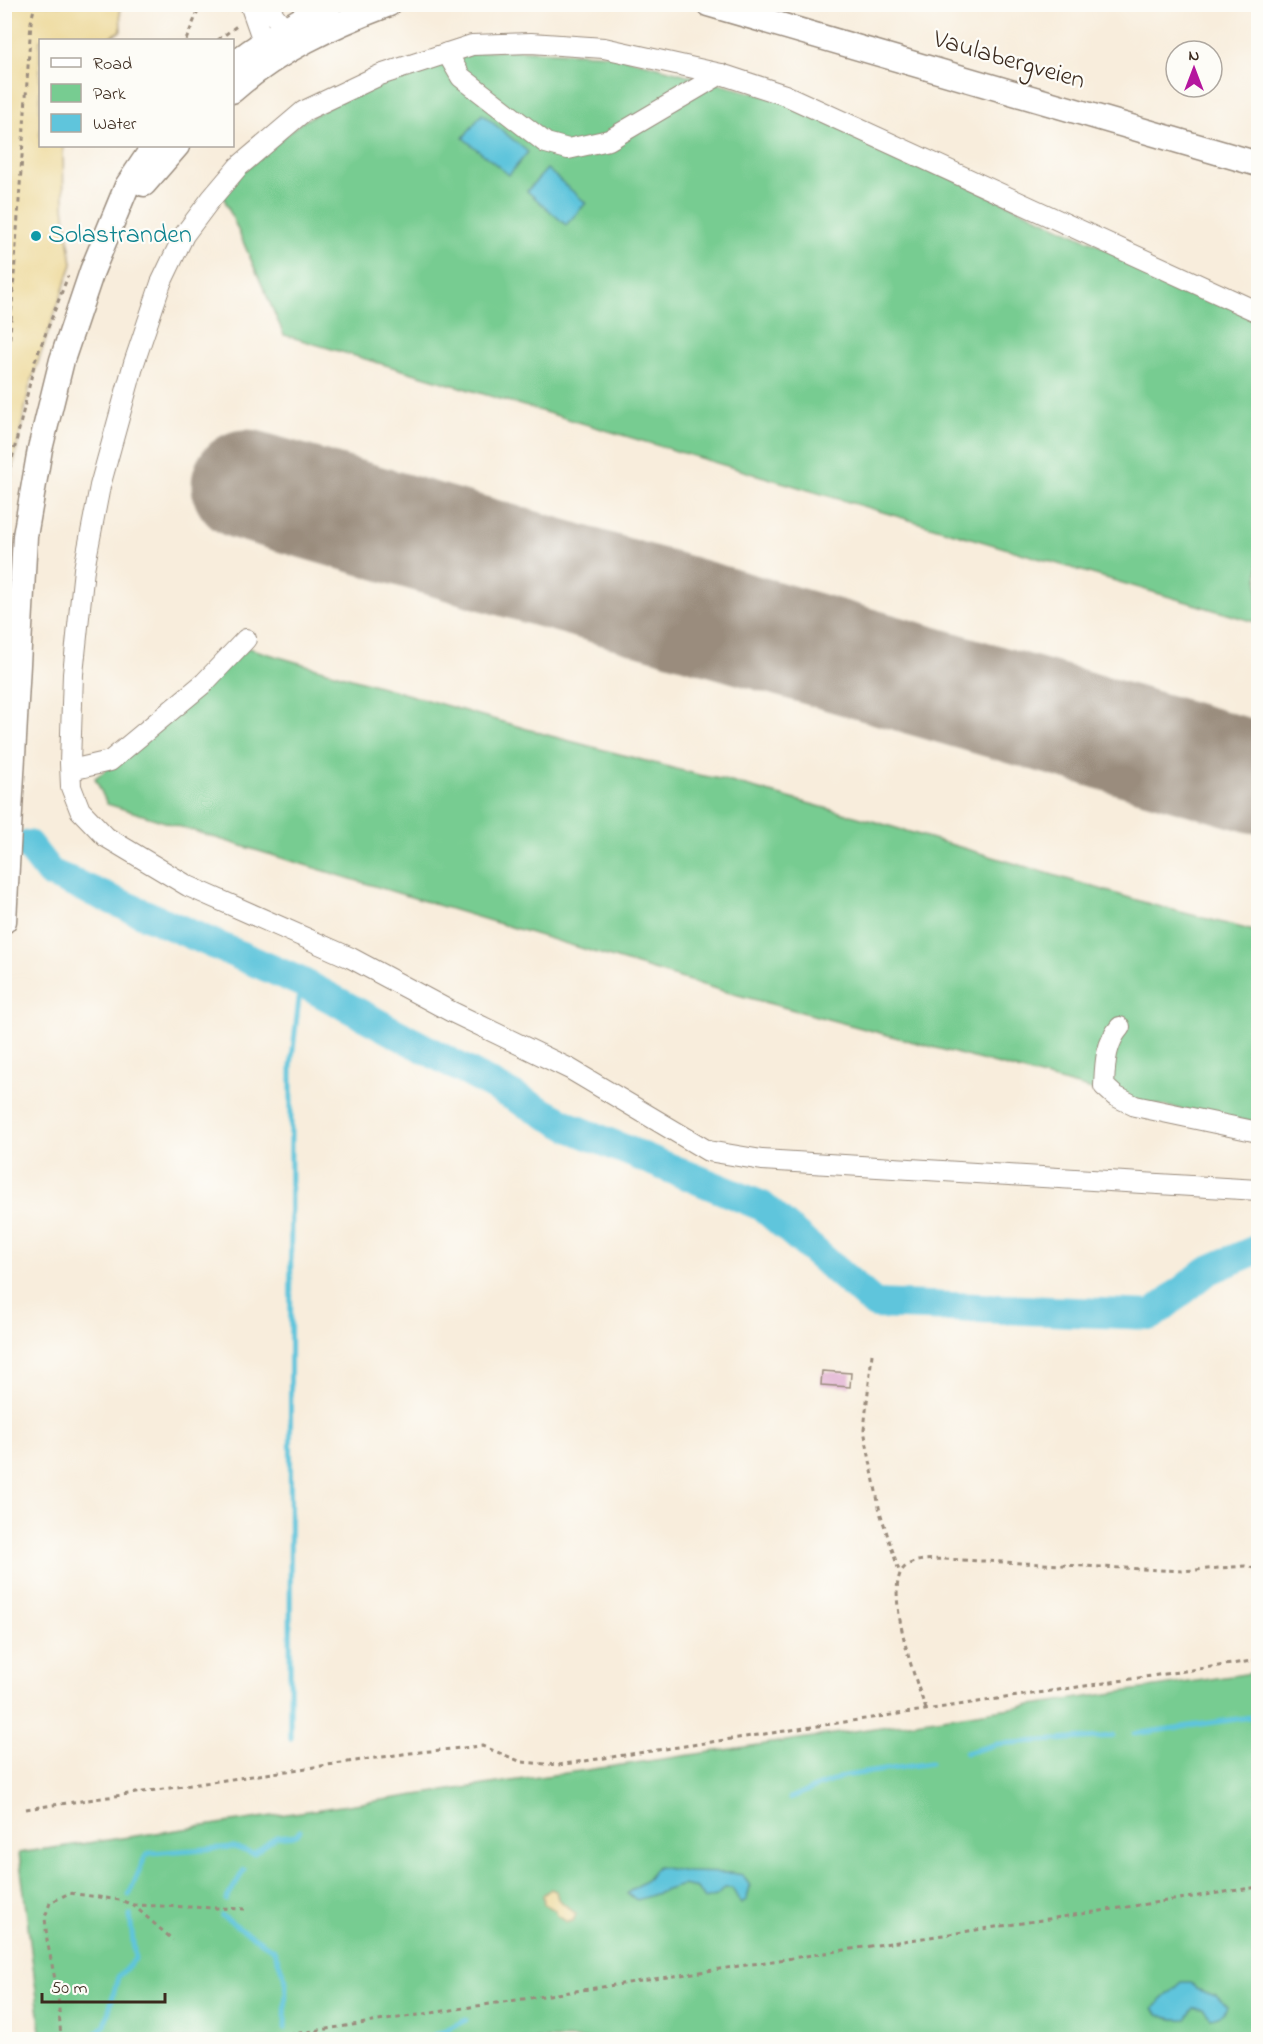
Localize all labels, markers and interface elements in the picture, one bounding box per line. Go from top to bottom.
street label: Vaulabergveien [928,21,1089,101]
legend [39,39,234,147]
north arrow [1164,39,1224,99]
text: N [1189,44,1200,68]
text: Road [93,52,132,78]
text: Park [93,82,126,108]
text: Water [93,112,137,138]
place label: Solastranden [48,217,192,255]
marker: Solastranden [29,229,43,243]
scale bar [42,1966,165,2004]
text: 50 m [51,1976,88,2002]

